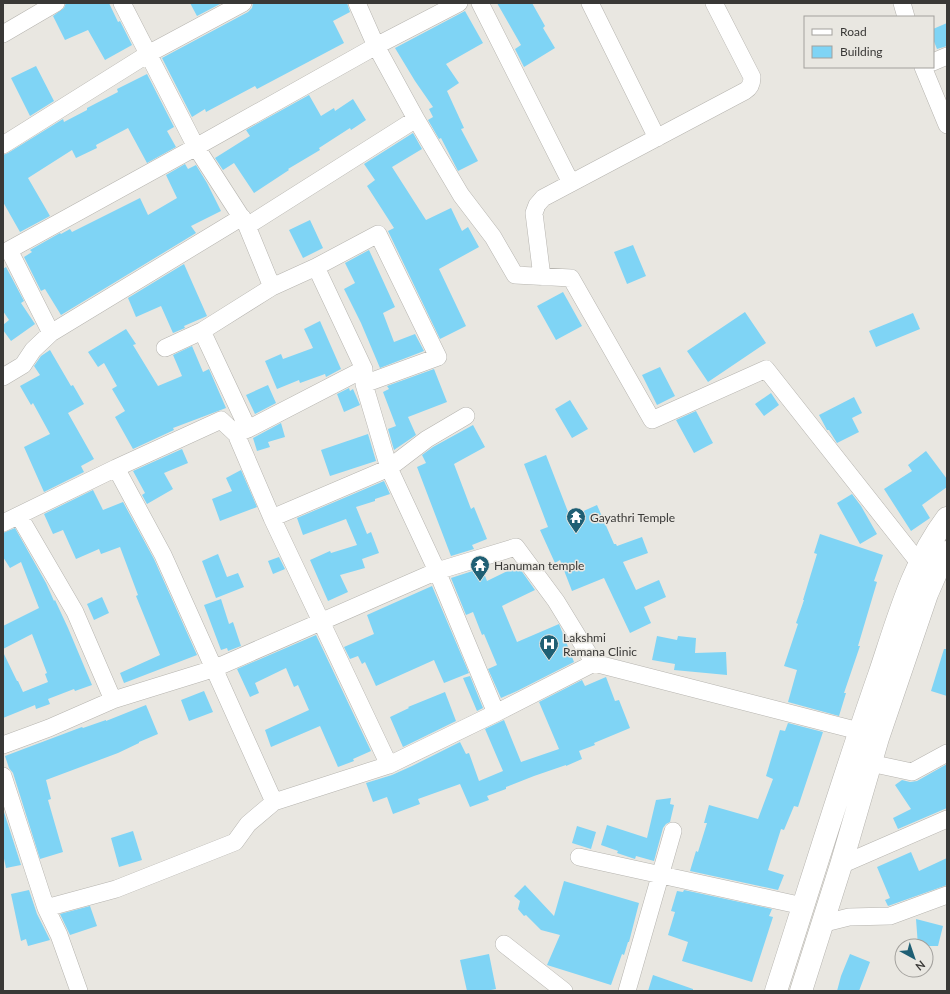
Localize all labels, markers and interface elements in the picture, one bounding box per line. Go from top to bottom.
legend [804,16,934,68]
text: Road [840,24,867,39]
text: Building [840,44,883,59]
temple icon: Gayathri Temple [565,506,587,534]
place label: Gayathri Temple [590,510,675,525]
temple icon: Hanuman temple [469,554,491,582]
place label: Hanuman temple [494,558,584,573]
place label: Lakshmi Ramana Clinic [563,630,637,659]
hospital icon: Lakshmi Ramana Clinic [538,633,560,661]
north arrow [894,938,934,978]
text: N [913,958,928,974]

